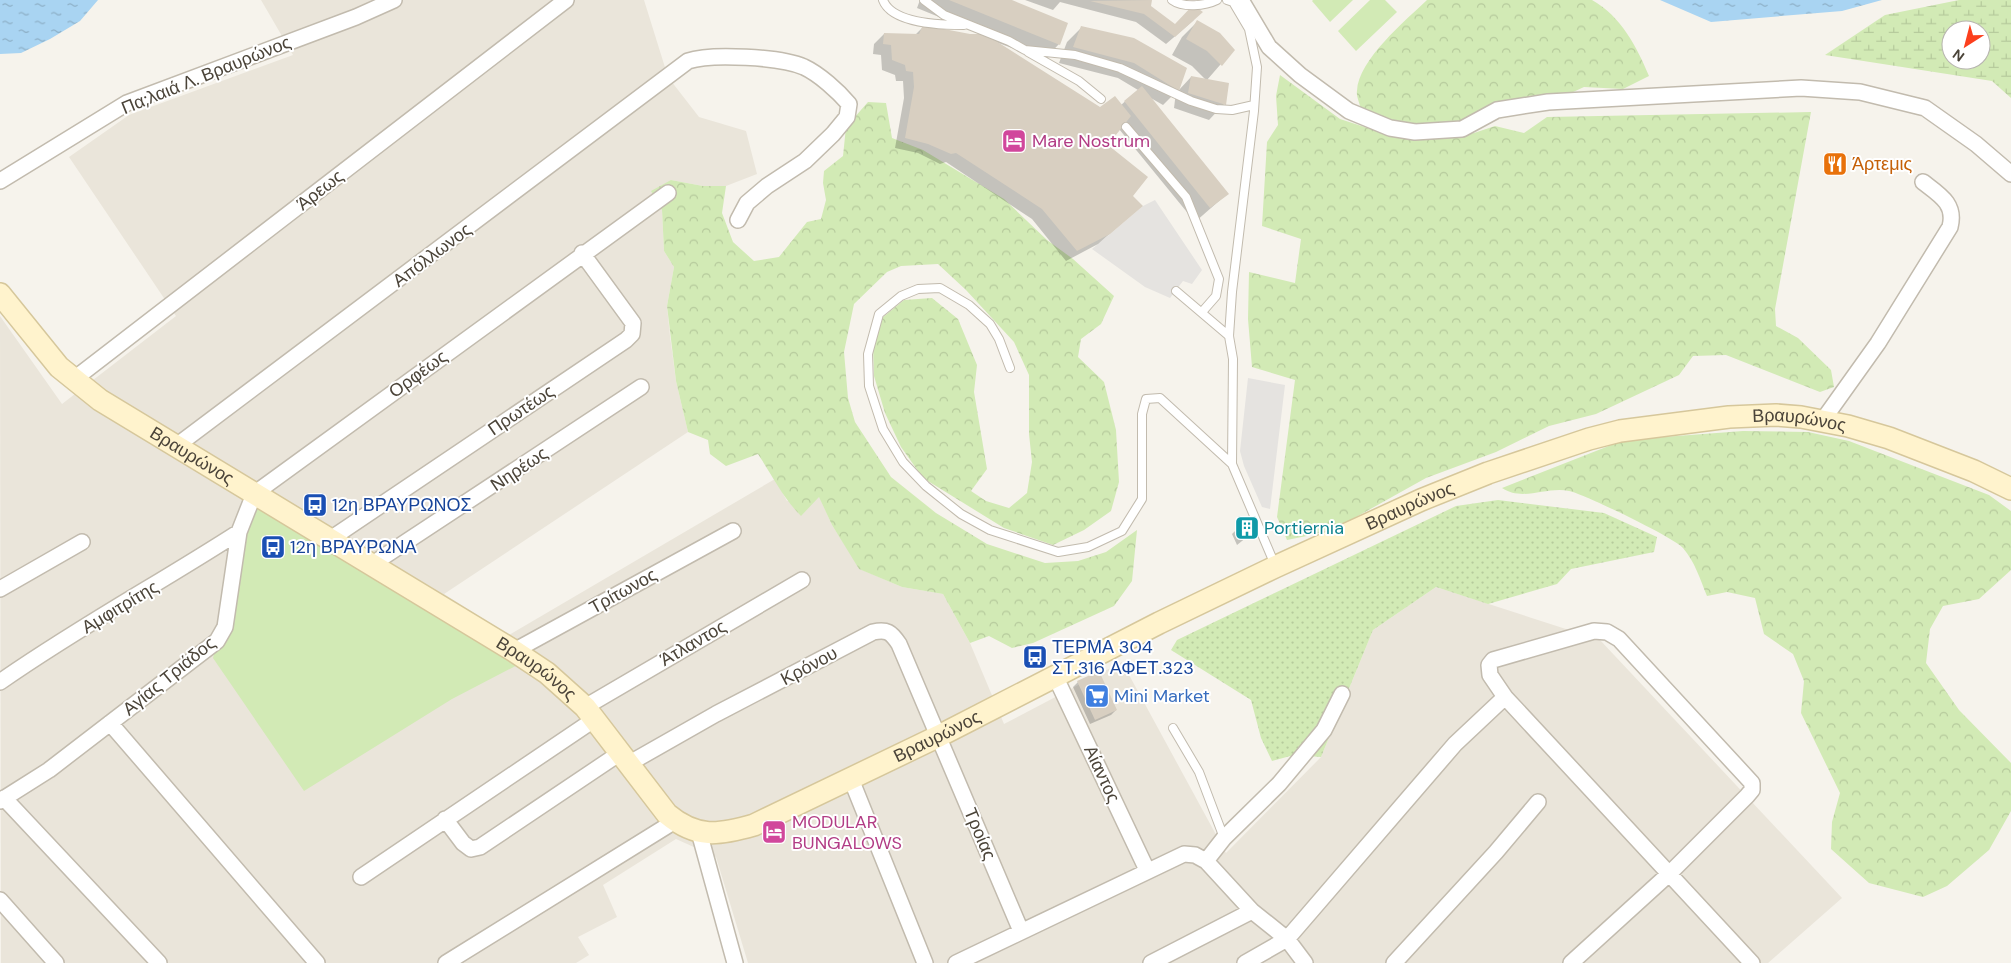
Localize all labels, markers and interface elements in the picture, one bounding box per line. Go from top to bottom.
north arrow [1941,20,1991,70]
street label: Πα;λαιά Λ. Βραυρώνος [118,30,295,120]
text: N [1949,45,1968,66]
hotel icon: Mare Nostrum [1001,128,1027,154]
place label: Mare Nostrum [1032,129,1150,153]
restaurant icon: Άρτεμις [1822,151,1848,177]
place label: Άρτεμις [1852,152,1913,176]
street label: Άρεως [292,164,349,216]
street label: Απόλλωνος [388,217,477,293]
street label: Ορφέως [384,345,452,403]
street label: Πρωτέως [483,379,559,441]
street label: Βραυρώνος [1752,403,1848,437]
street label: Βραυρώνος [145,421,239,491]
street label: Νηρέως [486,441,553,497]
street label: Βραυρώνος [1361,476,1458,536]
bus stop icon: 12η ΒΡΑΥΡΩΝΟΣ [302,492,328,518]
place label: 12η ΒΡΑΥΡΩΝΟΣ [332,493,472,517]
building icon: Portiernia [1234,515,1260,541]
place label: Portiernia [1264,516,1344,540]
bus stop icon: 12η ΒΡΑΥΡΩΝΑ [260,534,286,560]
place label: 12η ΒΡΑΥΡΩΝΑ [290,535,417,559]
street label: Τρίτωνος [585,562,661,619]
street label: Αμφιτρίτης [77,575,163,639]
street label: Άτλαντος [655,614,731,672]
street label: Αγίας Τριάδος [118,631,221,721]
street label: Βραυρώνος [492,631,582,706]
place label: ΤΕΡΜΑ 304 ΣΤ.316 ΑΦΕΤ.323 [1052,635,1194,680]
street label: Κρόνου [776,641,842,691]
bus stop icon: ΤΕΡΜΑ 304 ΣΤ.316 ΑΦΕΤ.323 [1022,644,1048,670]
supermarket icon: Mini Market [1084,683,1110,709]
place label: Mini Market [1114,684,1210,708]
street label: Βραυρώνος [889,704,985,768]
street label: Αίαντος [1078,741,1126,807]
street label: Τροίας [958,804,1002,864]
place label: MODULAR BUNGALOWS [792,810,902,855]
hotel icon: MODULAR BUNGALOWS [761,819,787,845]

